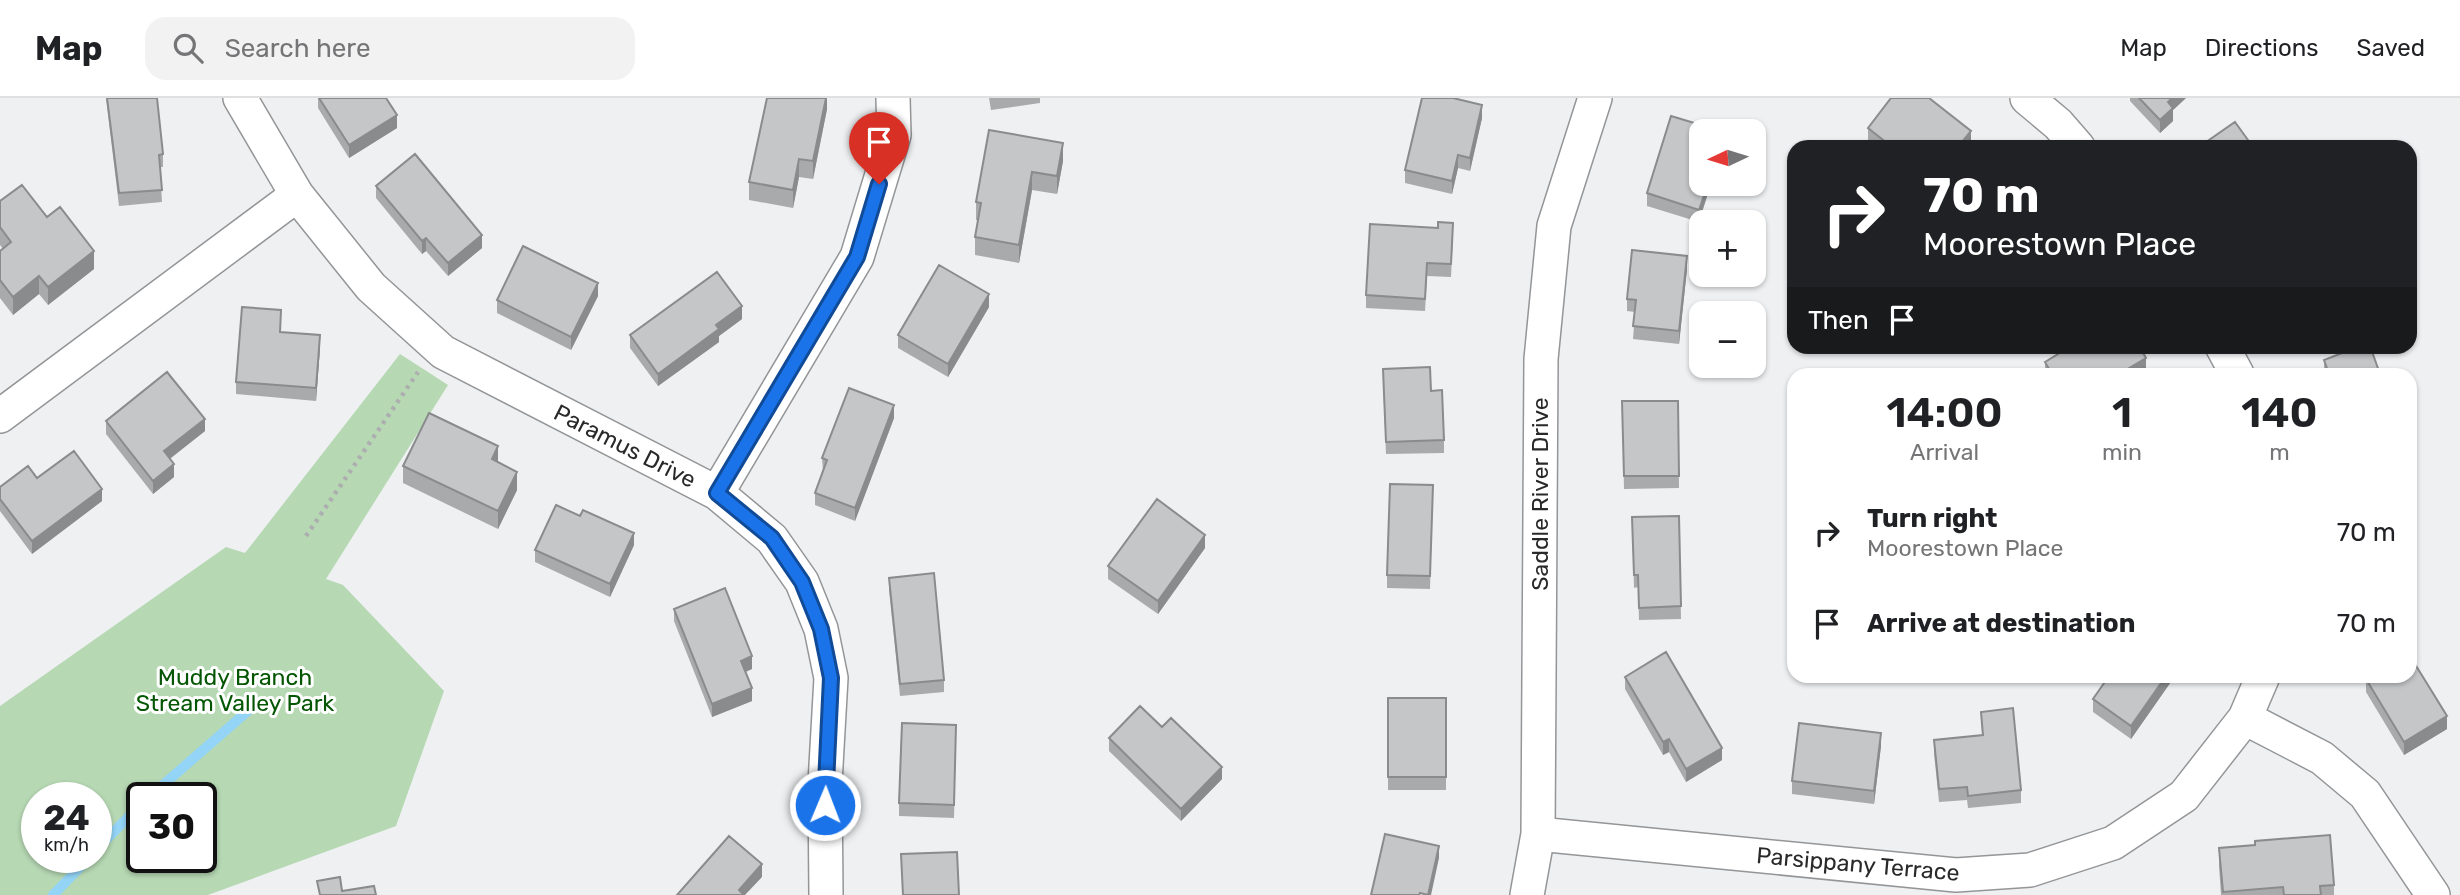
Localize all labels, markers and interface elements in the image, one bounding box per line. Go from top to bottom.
search box [145,17,635,80]
text: Map [35,29,103,68]
icon: search [169,29,207,67]
text: Search here [225,33,370,64]
text: Map [2120,34,2167,62]
text: Directions [2205,34,2318,62]
text: Saved [2356,34,2425,62]
pin [849,112,909,184]
north arrow [1689,119,1766,196]
map controls [1689,119,1766,378]
icon: arrive [860,123,898,161]
text: 70 m [1923,166,2040,224]
icon: right [1808,168,1899,259]
button: + [1689,210,1766,287]
text: Moorestown Place [1923,225,2196,263]
button: − [1689,301,1766,378]
icon: arrive [1883,301,1921,339]
text: Then [1808,305,1869,336]
text: 14:00 [1886,388,2003,438]
text: 1 [2112,388,2132,438]
text: 140 [2241,388,2318,438]
street label: Saddle River Drive [1526,397,1554,591]
street label: Paramus Drive [549,398,701,494]
text: Arrival [1910,438,1979,466]
text: min [2102,438,2142,466]
text: m [2269,438,2290,466]
text: Turn right [1867,503,1997,534]
icon: right [1808,514,1846,552]
text: 70 m [2337,517,2396,548]
text: Moorestown Place [1867,534,2063,562]
icon: arrive [1808,605,1846,643]
text: Arrive at destination [1867,608,2135,639]
text: 70 m [2337,608,2396,639]
park label: Muddy Branch Stream Valley Park [136,663,334,717]
position arrow [788,768,862,842]
speed limit sign: 30 [126,782,217,873]
text: 24 [43,797,90,839]
text: km/h [44,834,89,856]
street label: Parsippany Terrace [1755,841,1961,887]

